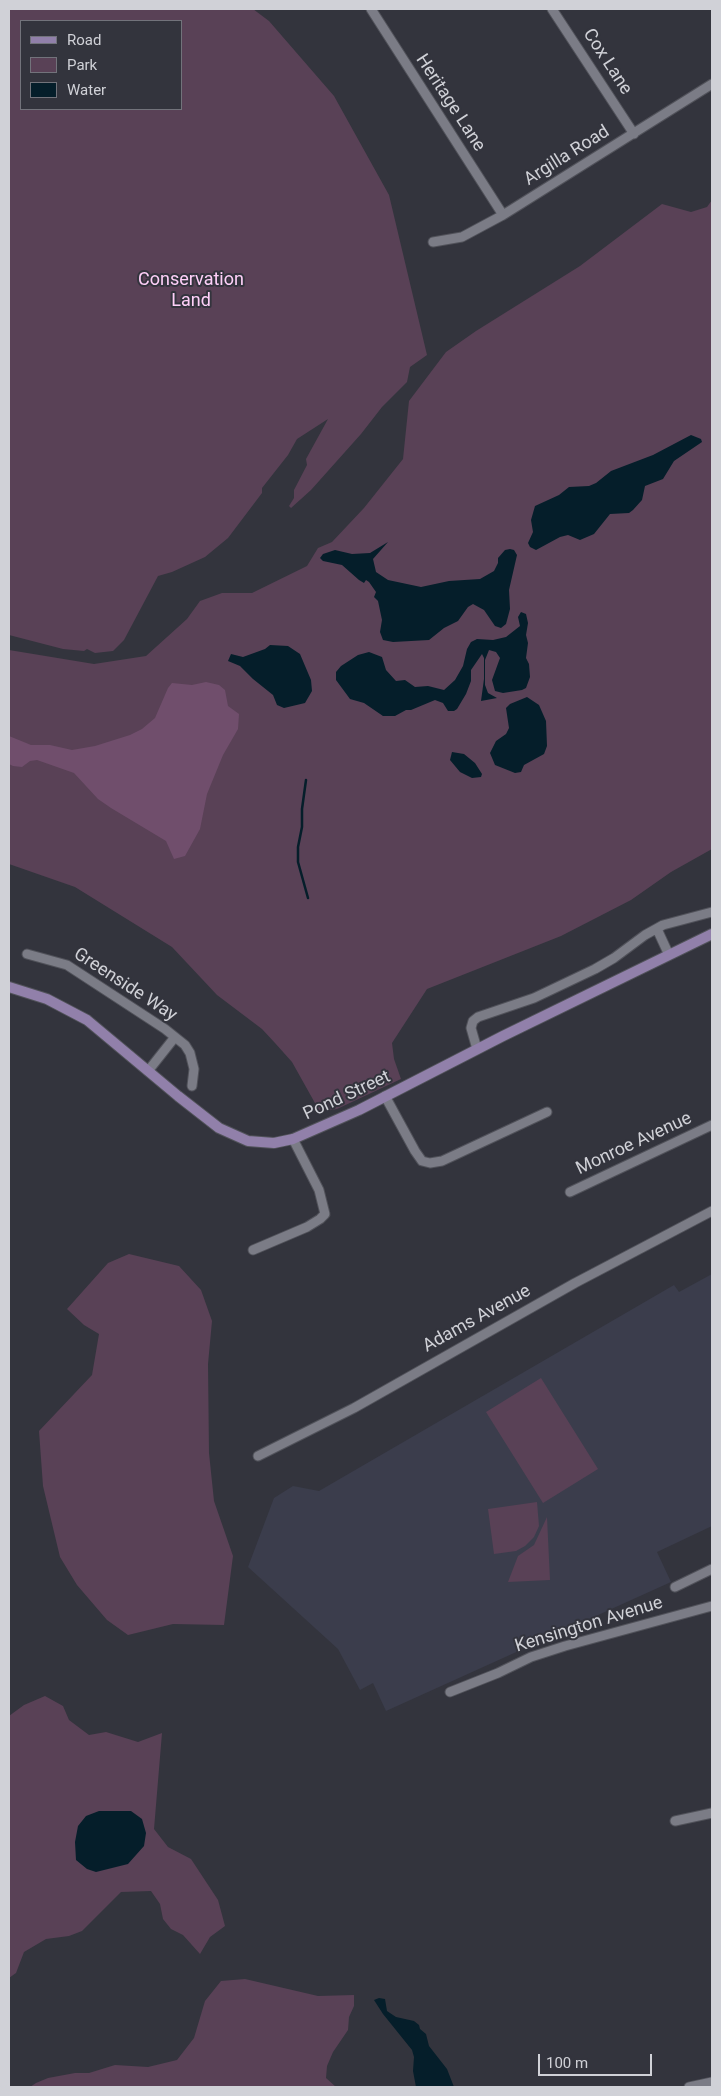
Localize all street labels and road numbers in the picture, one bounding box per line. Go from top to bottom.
street label: Cox Lane [578,25,636,99]
street label: Heritage Lane [411,50,489,156]
street label: Argilla Road [520,121,614,191]
street label: Greenside Way [69,944,181,1026]
street label: Pond Street [300,1066,394,1126]
street label: Monroe Avenue [573,1108,695,1180]
street label: Adams Avenue [419,1280,535,1358]
street label: Kensington Avenue [512,1592,666,1658]

